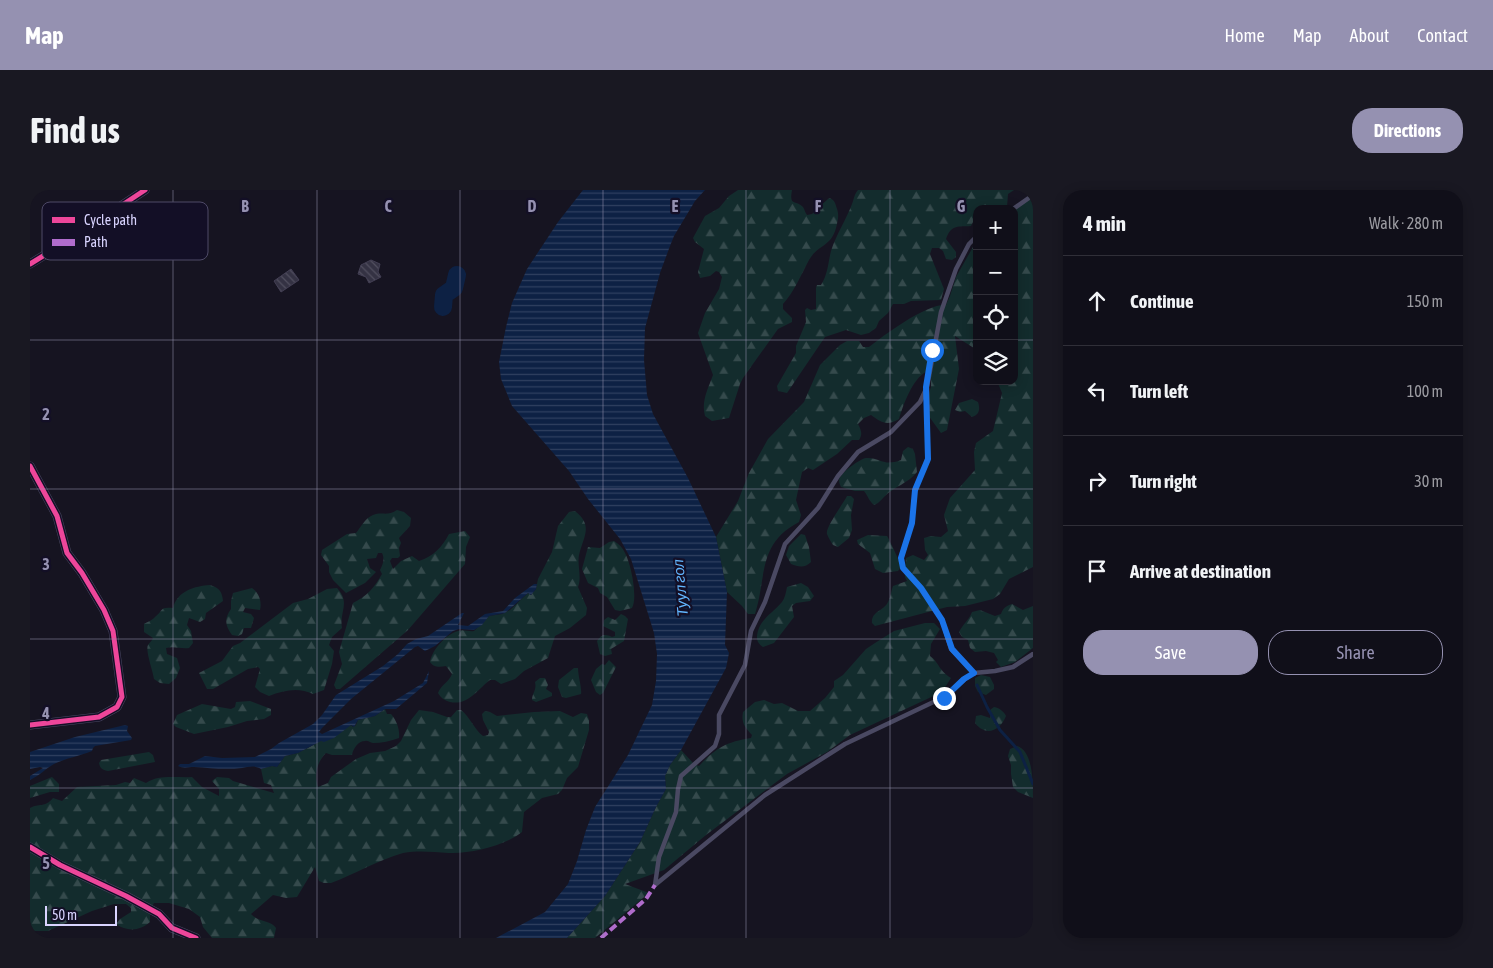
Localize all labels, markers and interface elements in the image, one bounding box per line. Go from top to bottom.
text: Map [25,22,64,49]
text: Home [1225,25,1265,46]
text: Map [1293,25,1322,46]
text: About [1350,25,1389,46]
text: Contact [1417,25,1468,46]
button: Directions [1352,108,1463,153]
text: Find us [30,110,120,150]
text: B [241,197,249,215]
text: C [384,197,392,215]
text: D [528,197,537,215]
text: E [672,197,679,215]
text: F [815,197,822,215]
text: G [957,197,966,215]
legend [42,202,208,260]
map controls [973,205,1018,385]
button: + [973,205,1018,250]
text: 4 min [1083,211,1126,235]
text: Cycle path [84,212,137,228]
text: Walk · 280 m [1369,214,1443,232]
text: Path [84,234,108,250]
button: − [973,250,1018,295]
icon: ahead [1083,287,1111,315]
text: Continue [1130,290,1194,312]
text: 150 m [1407,292,1443,310]
button: locate [973,295,1018,340]
route start [921,339,944,362]
button: layers [973,340,1018,385]
icon: left [1083,377,1111,405]
text: Turn left [1130,380,1188,402]
text: 100 m [1407,382,1443,400]
text: 2 [42,405,50,423]
icon: right [1083,467,1111,495]
text: Turn right [1130,470,1197,492]
text: 30 m [1414,472,1443,490]
text: 3 [42,555,50,573]
icon: arrive [1083,557,1111,585]
water label: Туул гол [669,558,691,617]
text: Arrive at destination [1130,560,1271,582]
button: Save [1083,630,1258,675]
button: Share [1268,630,1443,675]
route end [933,687,956,710]
text: 4 [41,704,50,722]
text: 5 [42,854,50,872]
scale bar [45,903,118,926]
text: 50 m [52,907,77,923]

